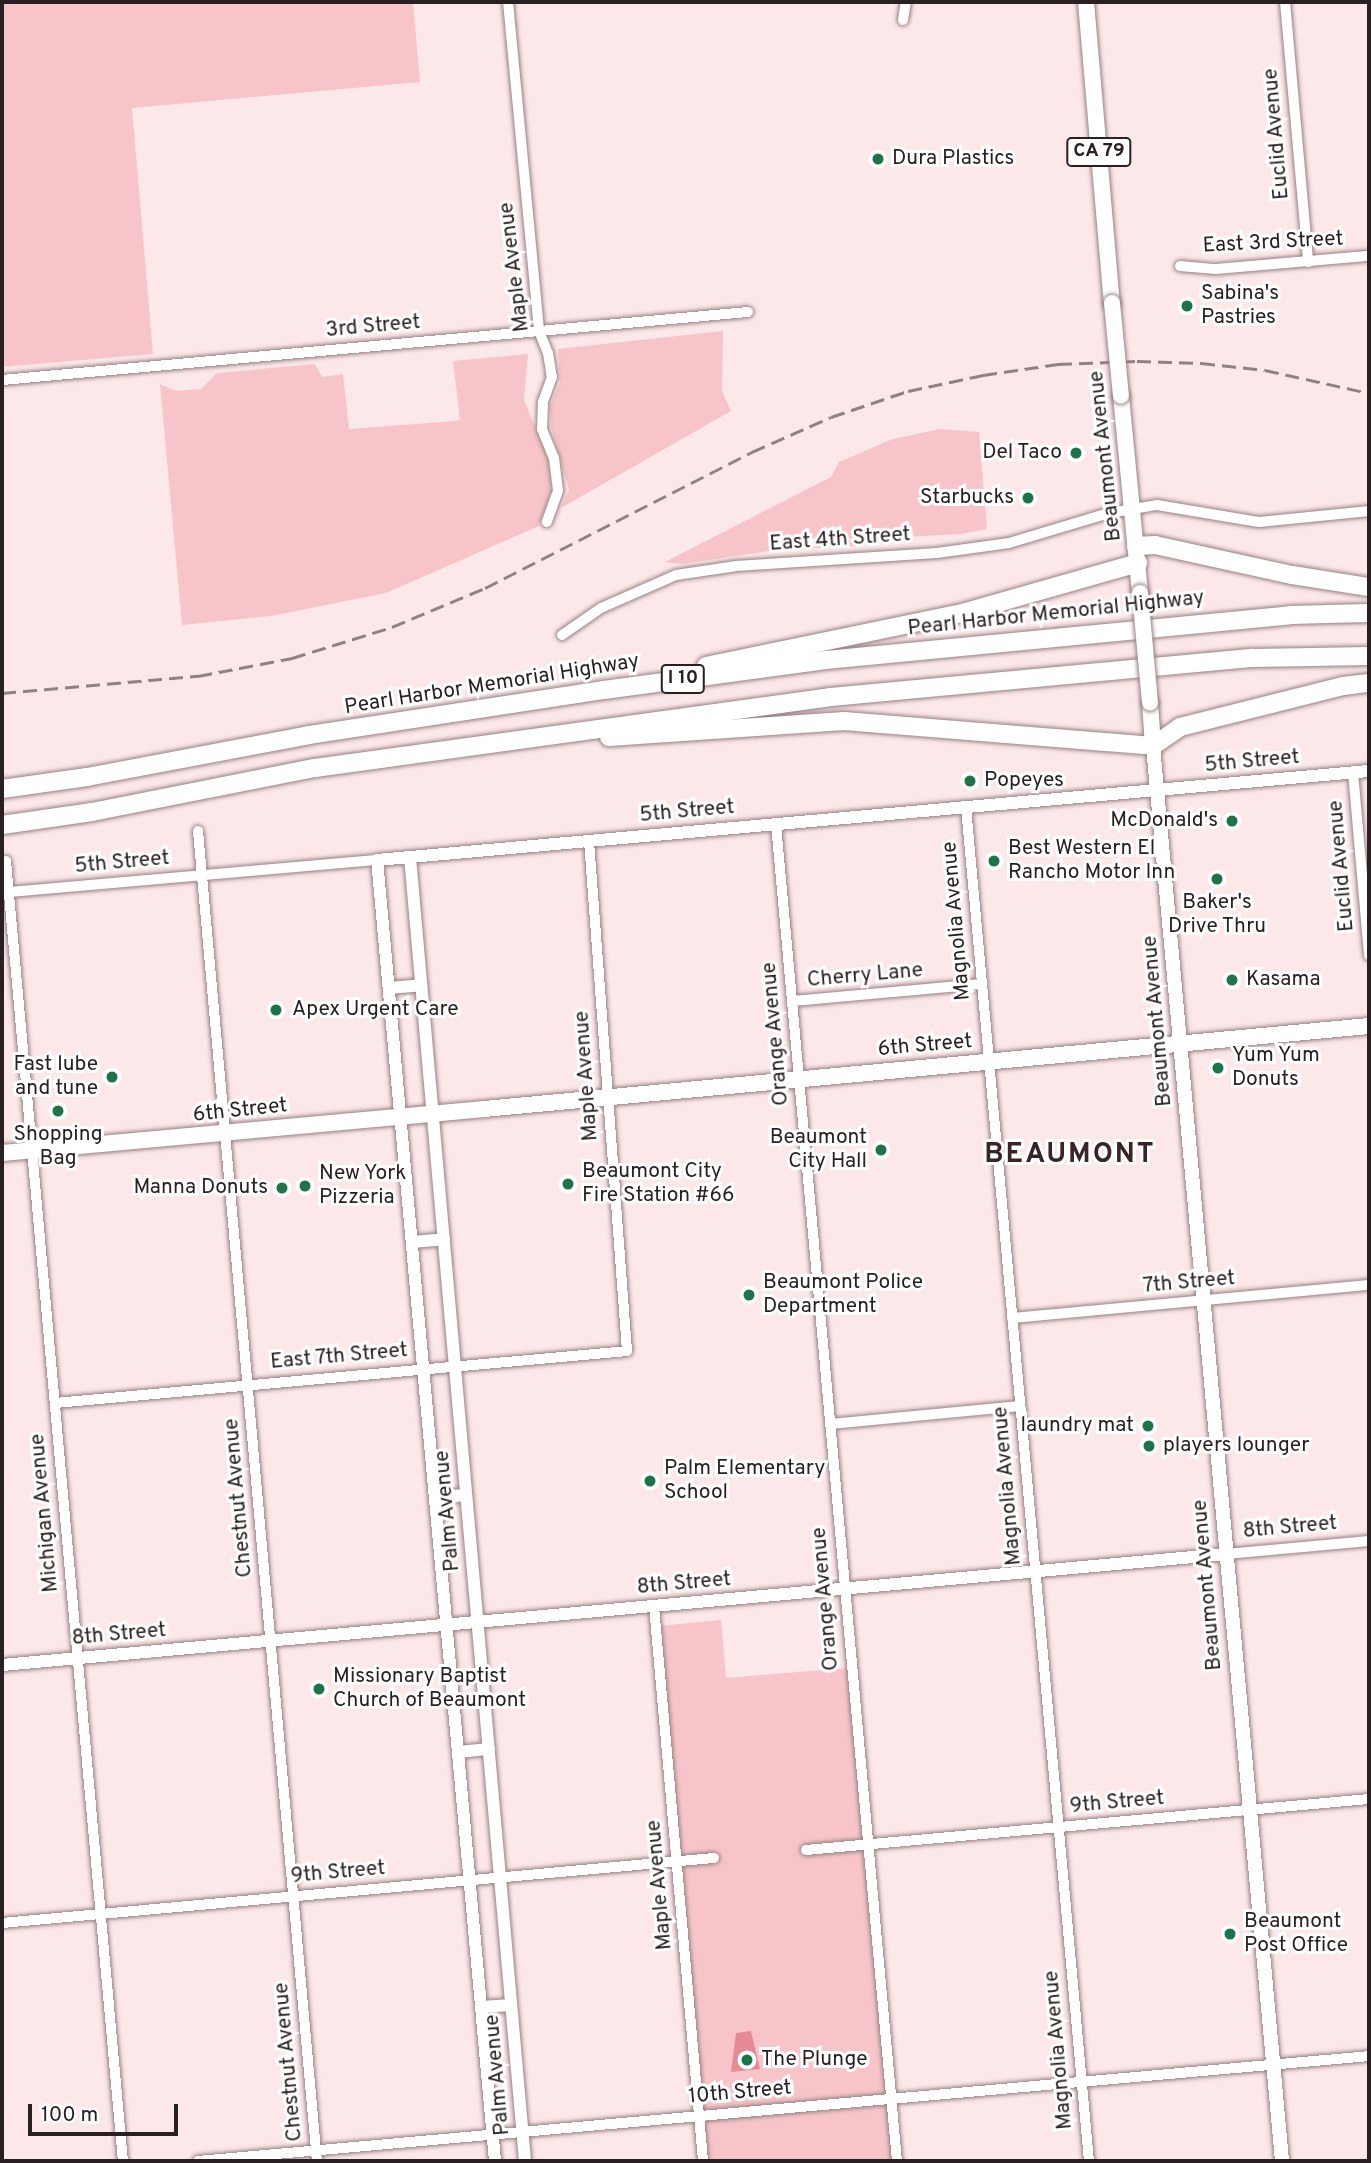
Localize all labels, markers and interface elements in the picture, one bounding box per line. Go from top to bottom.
street label: Euclid Avenue [1259,67,1295,201]
road number: CA 79 [1066,136,1132,168]
place label: Dura Plastics [892,146,1014,172]
marker: Dura Plastics [870,151,886,167]
street label: Maple Avenue [494,200,536,334]
street label: East 3rd Street [1202,227,1344,259]
place label: Sabina's Pastries [1201,281,1279,331]
marker: Sabina's Pastries [1179,298,1195,314]
street label: 3rd Street [325,310,421,344]
street label: Beaumont Avenue [1084,369,1128,543]
place label: Del Taco [982,440,1062,466]
marker: Del Taco [1068,445,1084,461]
place label: Starbucks [920,485,1014,511]
marker: Starbucks [1020,490,1036,506]
street label: East 4th Street [769,523,911,557]
street label: Pearl Harbor Memorial Highway [906,586,1206,642]
street label: Pearl Harbor Memorial Highway [343,649,641,721]
road number: I 10 [660,664,706,694]
street label: 5th Street [1204,745,1300,779]
place label: Popeyes [984,768,1064,794]
marker: Popeyes [962,773,978,789]
street label: 5th Street [639,795,735,829]
street label: Euclid Avenue [1324,799,1360,933]
place label: McDonald's [1110,808,1218,834]
marker: McDonald's [1224,813,1240,829]
place label: Best Western El Rancho Motor Inn [1008,836,1175,886]
street label: Magnolia Avenue [937,840,977,1002]
street label: 5th Street [74,846,170,880]
marker: Best Western El Rancho Motor Inn [986,853,1002,869]
marker: Baker's Drive Thru [1209,871,1225,887]
place label: Baker's Drive Thru [1168,890,1266,940]
street label: Beaumont Avenue [1138,934,1178,1108]
street label: Cherry Lane [806,958,924,994]
street label: Orange Avenue [757,961,795,1107]
place label: Kasama [1246,967,1320,993]
marker: Kasama [1224,972,1240,988]
place label: Apex Urgent Care [292,997,458,1023]
marker: Apex Urgent Care [266,1000,286,1020]
street label: Maple Avenue [570,1010,604,1142]
street label: 6th Street [877,1029,973,1063]
place label: Yum Yum Donuts [1232,1043,1321,1093]
place label: Fast lube and tune [14,1052,98,1102]
marker: Yum Yum Donuts [1210,1060,1226,1076]
marker: Fast lube and tune [104,1069,120,1085]
street label: 6th Street [192,1094,288,1128]
marker: Shopping Bag [50,1103,66,1119]
place label: Shopping Bag [13,1122,103,1172]
place label: Beaumont City Hall [770,1125,867,1175]
district label: BEAUMONT [985,1138,1155,1172]
marker: Beaumont City Hall [873,1142,889,1158]
place label: Beaumont City Fire Station #66 [582,1159,734,1209]
place label: New York Pizzeria [319,1161,407,1211]
place label: Manna Donuts [133,1175,268,1201]
marker: Beaumont City Fire Station #66 [560,1176,576,1192]
marker: New York Pizzeria [297,1178,313,1194]
marker: Manna Donuts [274,1180,290,1196]
street label: 7th Street [1142,1266,1236,1300]
place label: Beaumont Police Department [763,1270,923,1320]
marker: Beaumont Police Department [741,1287,757,1303]
street label: East 7th Street [269,1338,409,1376]
street label: Magnolia Avenue [988,1405,1028,1567]
place label: laundry mat [1021,1413,1134,1439]
street label: Chestnut Avenue [219,1417,259,1579]
marker: laundry mat [1140,1418,1156,1434]
street label: Michigan Avenue [25,1432,65,1594]
place label: players lounger [1163,1433,1309,1459]
marker: players lounger [1141,1438,1157,1454]
street label: Palm Avenue [430,1449,466,1573]
place label: Palm Elementary School [664,1456,825,1506]
marker: Palm Elementary School [642,1473,658,1489]
street label: Beaumont Avenue [1188,1498,1228,1672]
street label: 8th Street [1242,1511,1338,1545]
street label: Orange Avenue [807,1526,845,1672]
street label: 8th Street [636,1567,732,1601]
street label: 8th Street [71,1618,167,1652]
place label: Missionary Baptist Church of Beaumont [333,1664,526,1714]
marker: Missionary Baptist Church of Beaumont [311,1681,327,1697]
street label: 9th Street [1069,1786,1165,1820]
street label: Maple Avenue [642,1818,678,1952]
street label: 9th Street [290,1856,386,1890]
place label: Beaumont Post Office [1244,1909,1348,1959]
marker: Beaumont Post Office [1222,1926,1238,1942]
street label: Magnolia Avenue [1039,1969,1079,2131]
street label: Chestnut Avenue [269,1981,309,2143]
street label: Palm Avenue [480,2013,516,2137]
place label: The Plunge [761,2047,867,2073]
marker: The Plunge [739,2052,755,2068]
street label: 10th Street [687,2076,793,2110]
scale bar [32,2090,182,2134]
text: 100 m [41,2102,98,2129]

